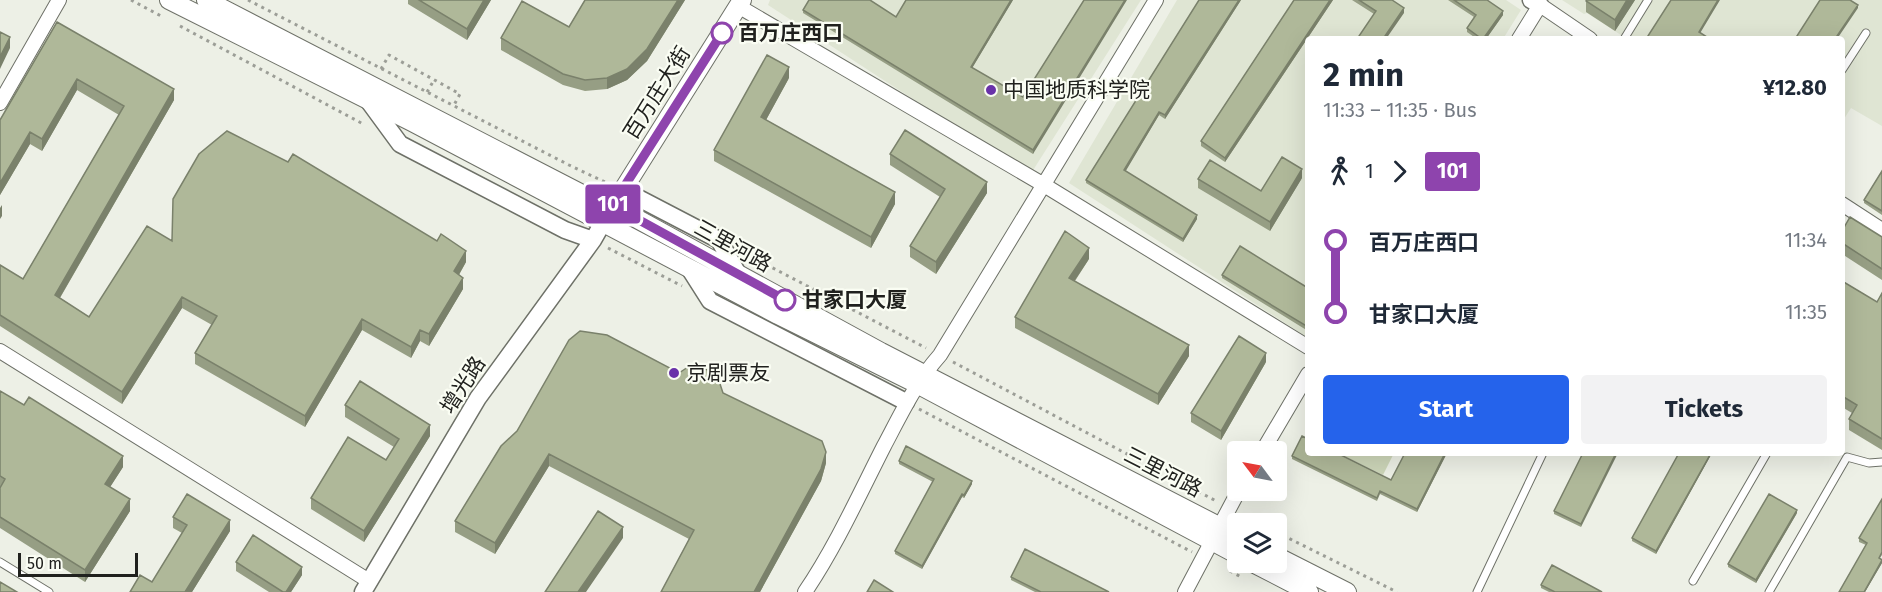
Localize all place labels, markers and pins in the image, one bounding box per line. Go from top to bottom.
place label: 百万庄西口 [738,20,843,46]
marker: 百万庄西口 [711,22,733,44]
place label: 中国地质科学院 [1003,77,1150,103]
marker: 中国地质科学院 [984,83,998,97]
place label: 甘家口大厦 [802,287,907,313]
marker: 甘家口大厦 [774,289,796,311]
place label: 京剧票友 [686,360,770,386]
marker: 京剧票友 [667,366,681,380]

